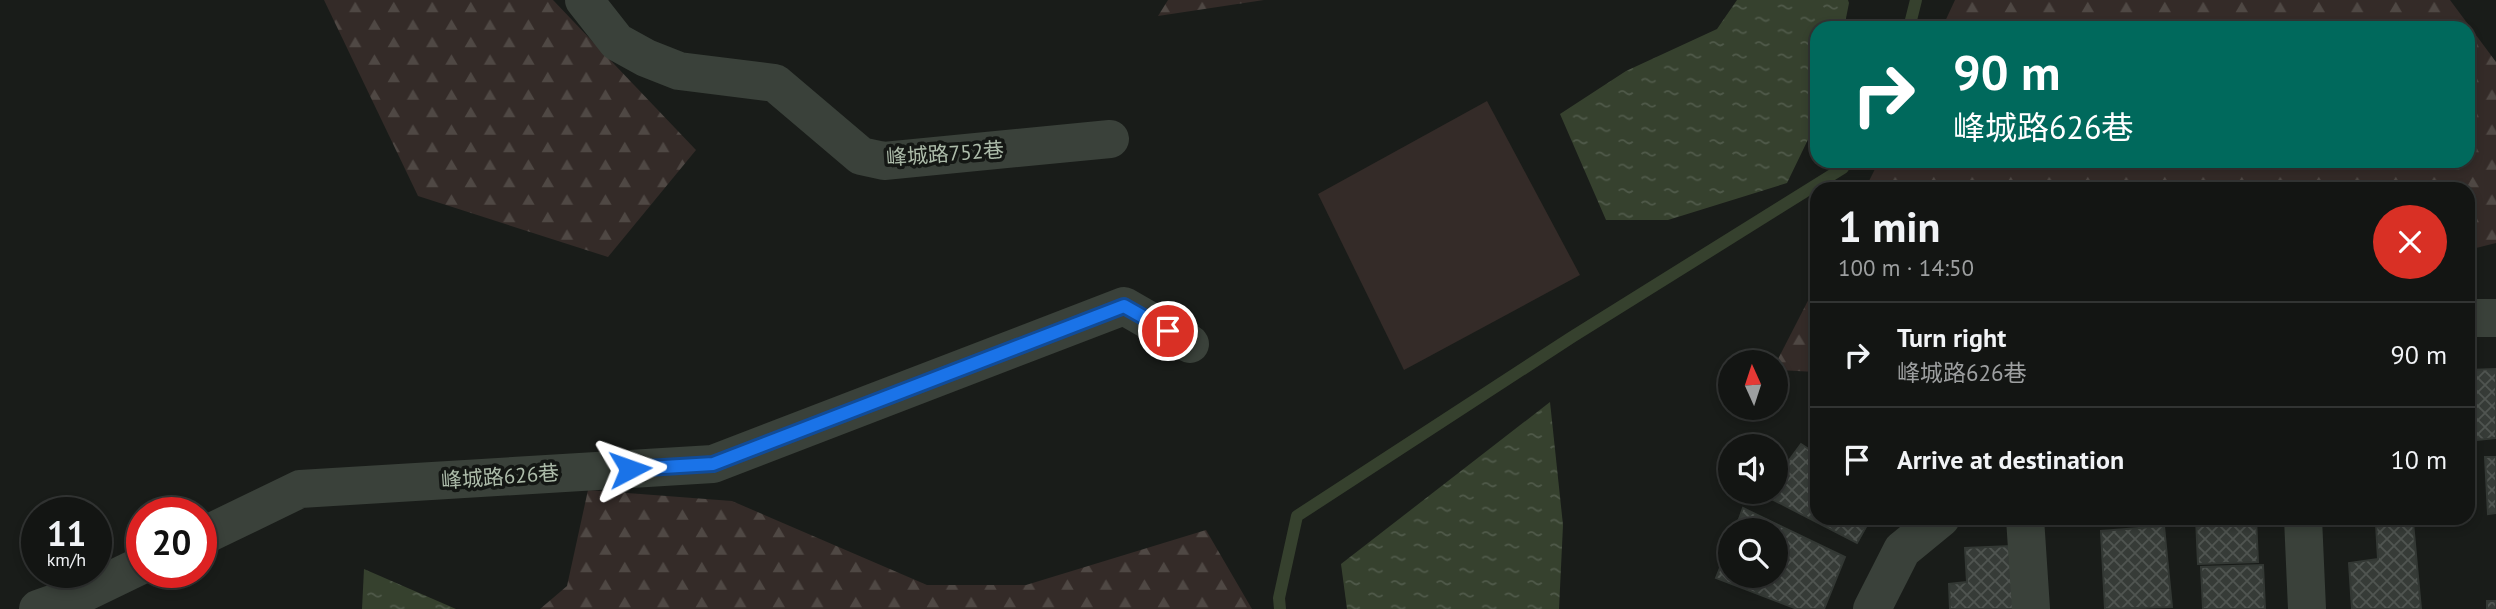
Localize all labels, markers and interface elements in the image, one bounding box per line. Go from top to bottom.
text: 90 m [1953,40,2060,104]
icon: right [1838,49,1929,140]
text: 峰城路626巷 [1953,106,2133,148]
street label: 峰城路752巷 [885,136,1005,171]
text: 1 min [1838,199,1940,254]
button: close [2373,205,2447,279]
text: 100 m · 14:50 [1838,253,1974,282]
pin [1138,301,1198,361]
icon: arrive [1149,312,1187,350]
text: Turn right [1897,321,2006,354]
icon: right [1838,336,1876,374]
text: 90 m [2391,338,2447,371]
north arrow [1718,350,1788,420]
map controls [1718,350,1788,588]
text: 峰城路626巷 [1897,358,2027,387]
position arrow [593,432,667,506]
button: sound [1718,434,1788,504]
icon: arrive [1838,441,1876,479]
text: Arrive at destination [1897,443,2124,476]
text: 10 m [2391,443,2447,476]
street label: 峰城路626巷 [440,459,560,494]
speed limit sign: 20 [126,497,217,588]
text: 11 [47,510,86,556]
button: search [1718,518,1788,588]
text: km/h [47,548,86,571]

